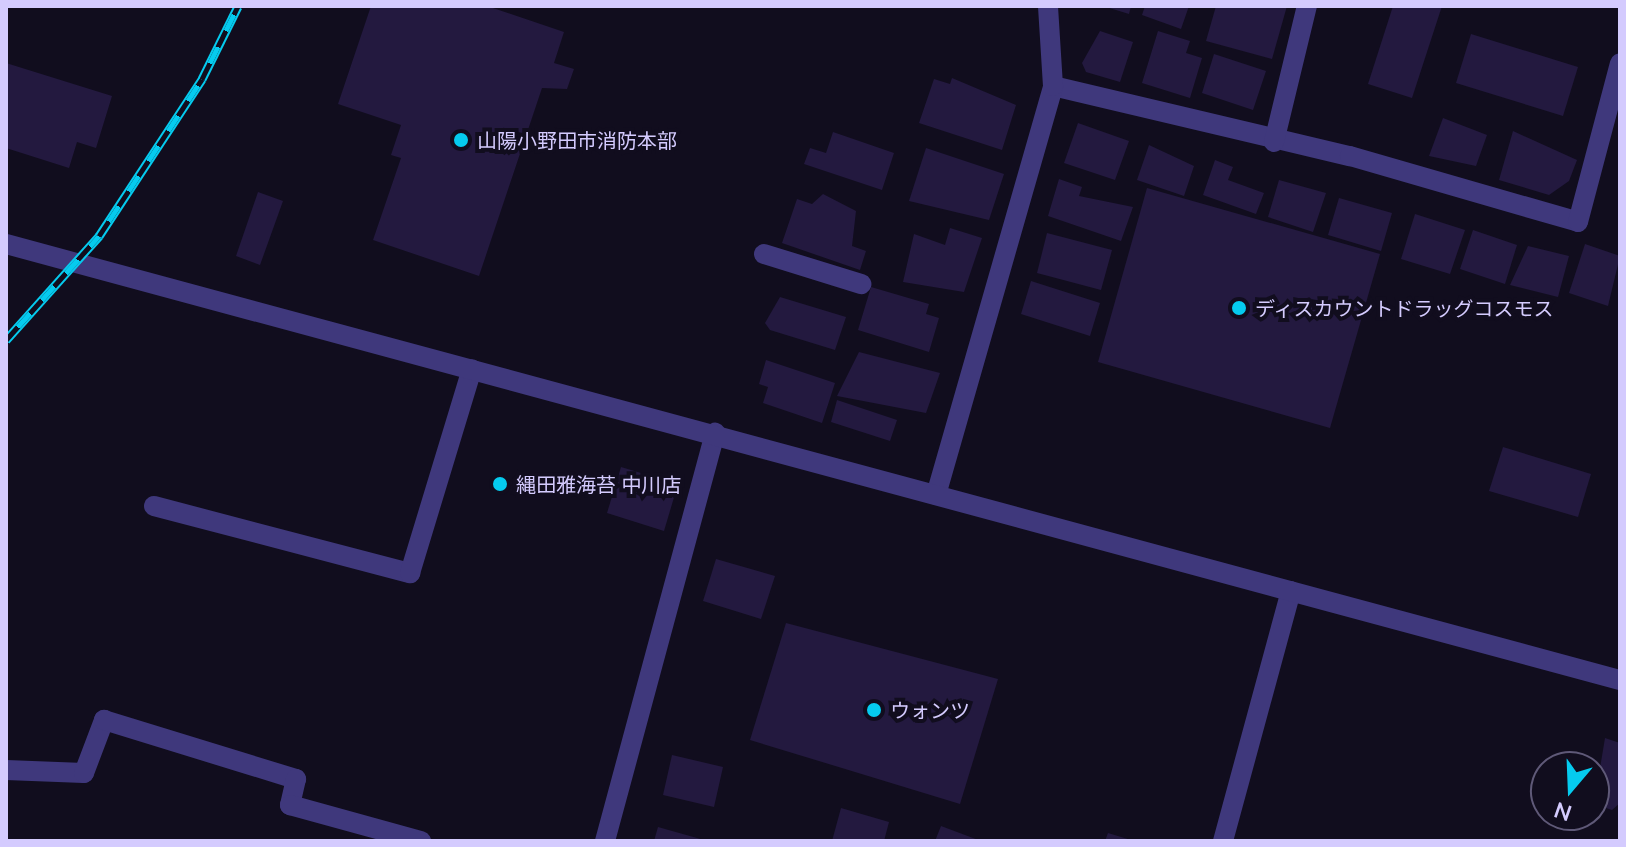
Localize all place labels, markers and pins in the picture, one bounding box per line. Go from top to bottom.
place label: 山陽小野田市消防本部 [477,128,677,152]
marker: 山陽小野田市消防本部 [452,131,470,149]
place label: ディスカウントドラッグコスモス [1255,296,1555,320]
marker: ディスカウントドラッグコスモス [1230,299,1248,317]
place label: 縄田雅海苔 中川店 [516,472,681,496]
marker: 縄田雅海苔 中川店 [491,475,509,493]
place label: ウォンツ [890,698,970,722]
marker: ウォンツ [865,701,883,719]

